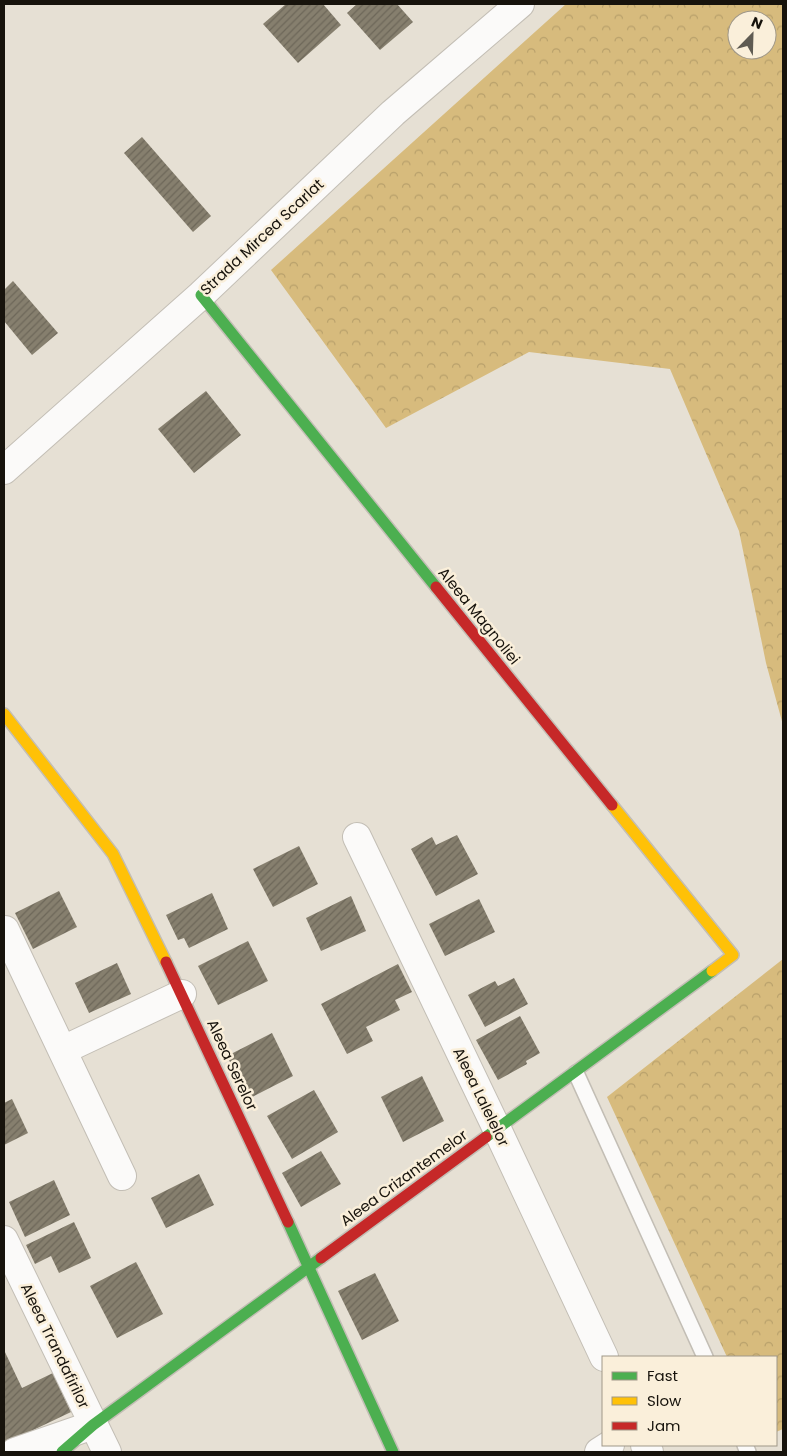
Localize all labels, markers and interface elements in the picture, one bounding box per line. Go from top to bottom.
north arrow [727,10,777,60]
text: N [748,12,766,34]
street label: Strada Mircea Scarlat [195,174,328,300]
street label: Aleea Magnoliei [434,563,525,669]
street label: Aleea Serelor [202,1016,263,1114]
street label: Aleea Lalelelor [448,1044,515,1150]
street label: Aleea Crizantemelor [336,1124,472,1231]
street label: Aleea Trandafirilor [16,1280,95,1412]
legend [602,1356,777,1446]
text: Fast [647,1365,678,1386]
text: Slow [647,1390,682,1411]
text: Jam [647,1415,681,1436]

